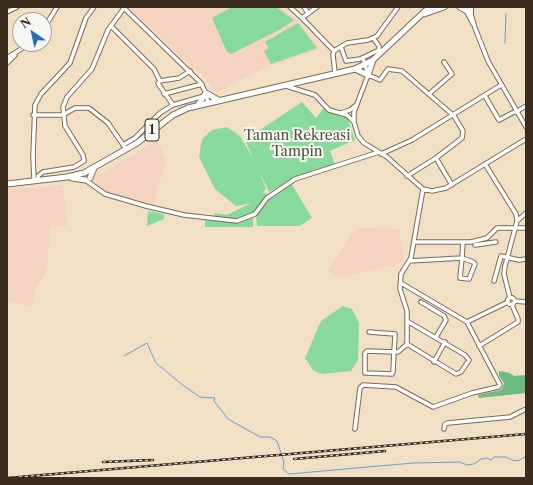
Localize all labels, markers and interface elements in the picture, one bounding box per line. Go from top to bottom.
north arrow [12,12,52,52]
text: N [18,14,34,31]
road number: 1 [145,119,159,141]
park label: Taman Rekreasi Tampin [244,128,350,160]

